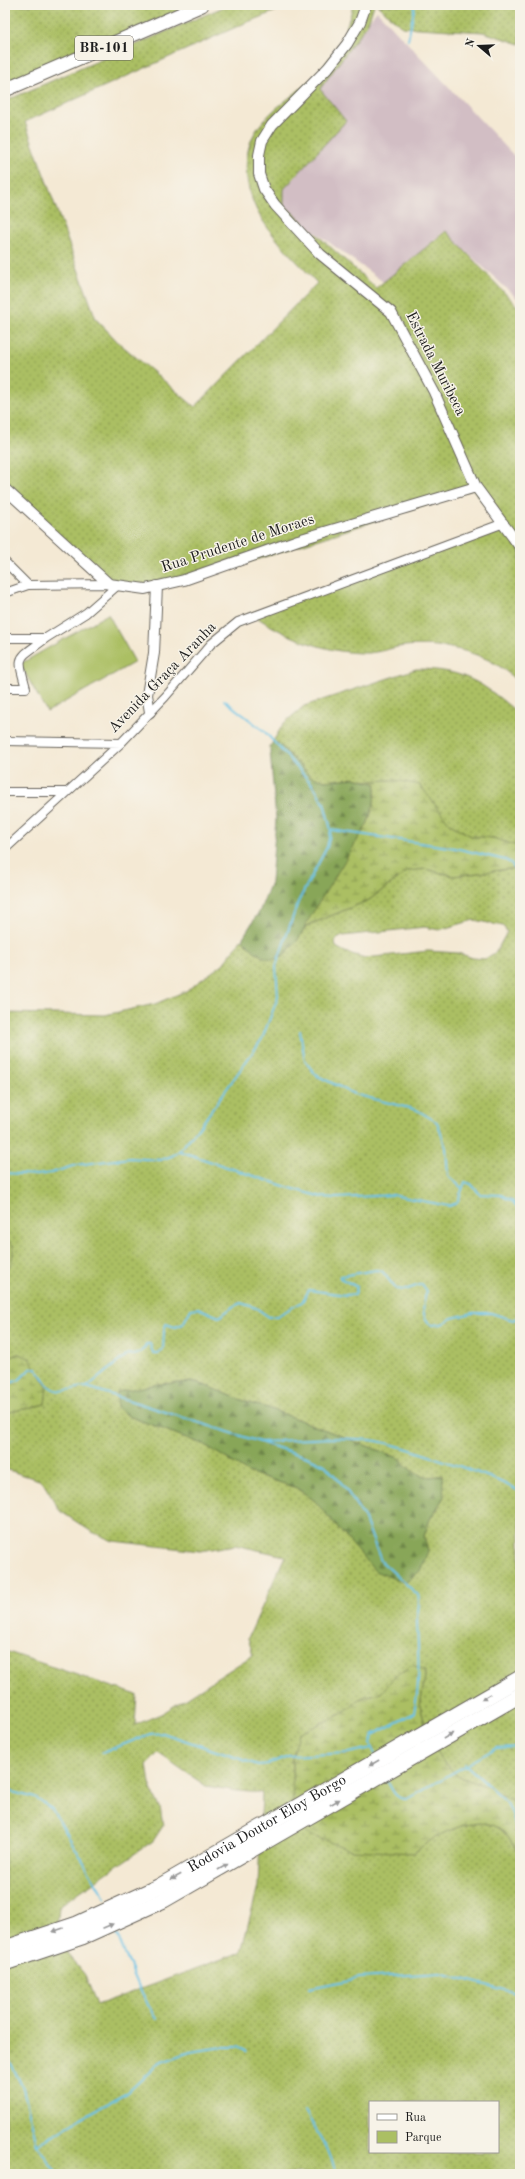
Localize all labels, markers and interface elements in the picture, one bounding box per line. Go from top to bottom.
north arrow [459,26,499,66]
road number: BR-101 [75,36,133,60]
text: N [464,37,478,49]
street label: Estrada Muribeca [402,310,468,419]
street label: Rua Prudente de Moraes [160,512,316,576]
street label: Avenida Graça Aranha [106,619,220,736]
one-way arrow [480,1694,492,1701]
one-way arrow [442,1733,454,1740]
one-way arrow [368,1759,380,1766]
street label: Rodovia Doutor Eloy Borgo [185,1772,349,1876]
one-way arrow [330,1798,341,1805]
one-way arrow [217,1863,229,1870]
one-way arrow [170,1873,182,1880]
one-way arrow [102,1923,114,1929]
one-way arrow [52,1928,64,1934]
legend [369,2101,499,2153]
text: Rua [405,2112,426,2124]
text: Parque [405,2132,442,2144]

